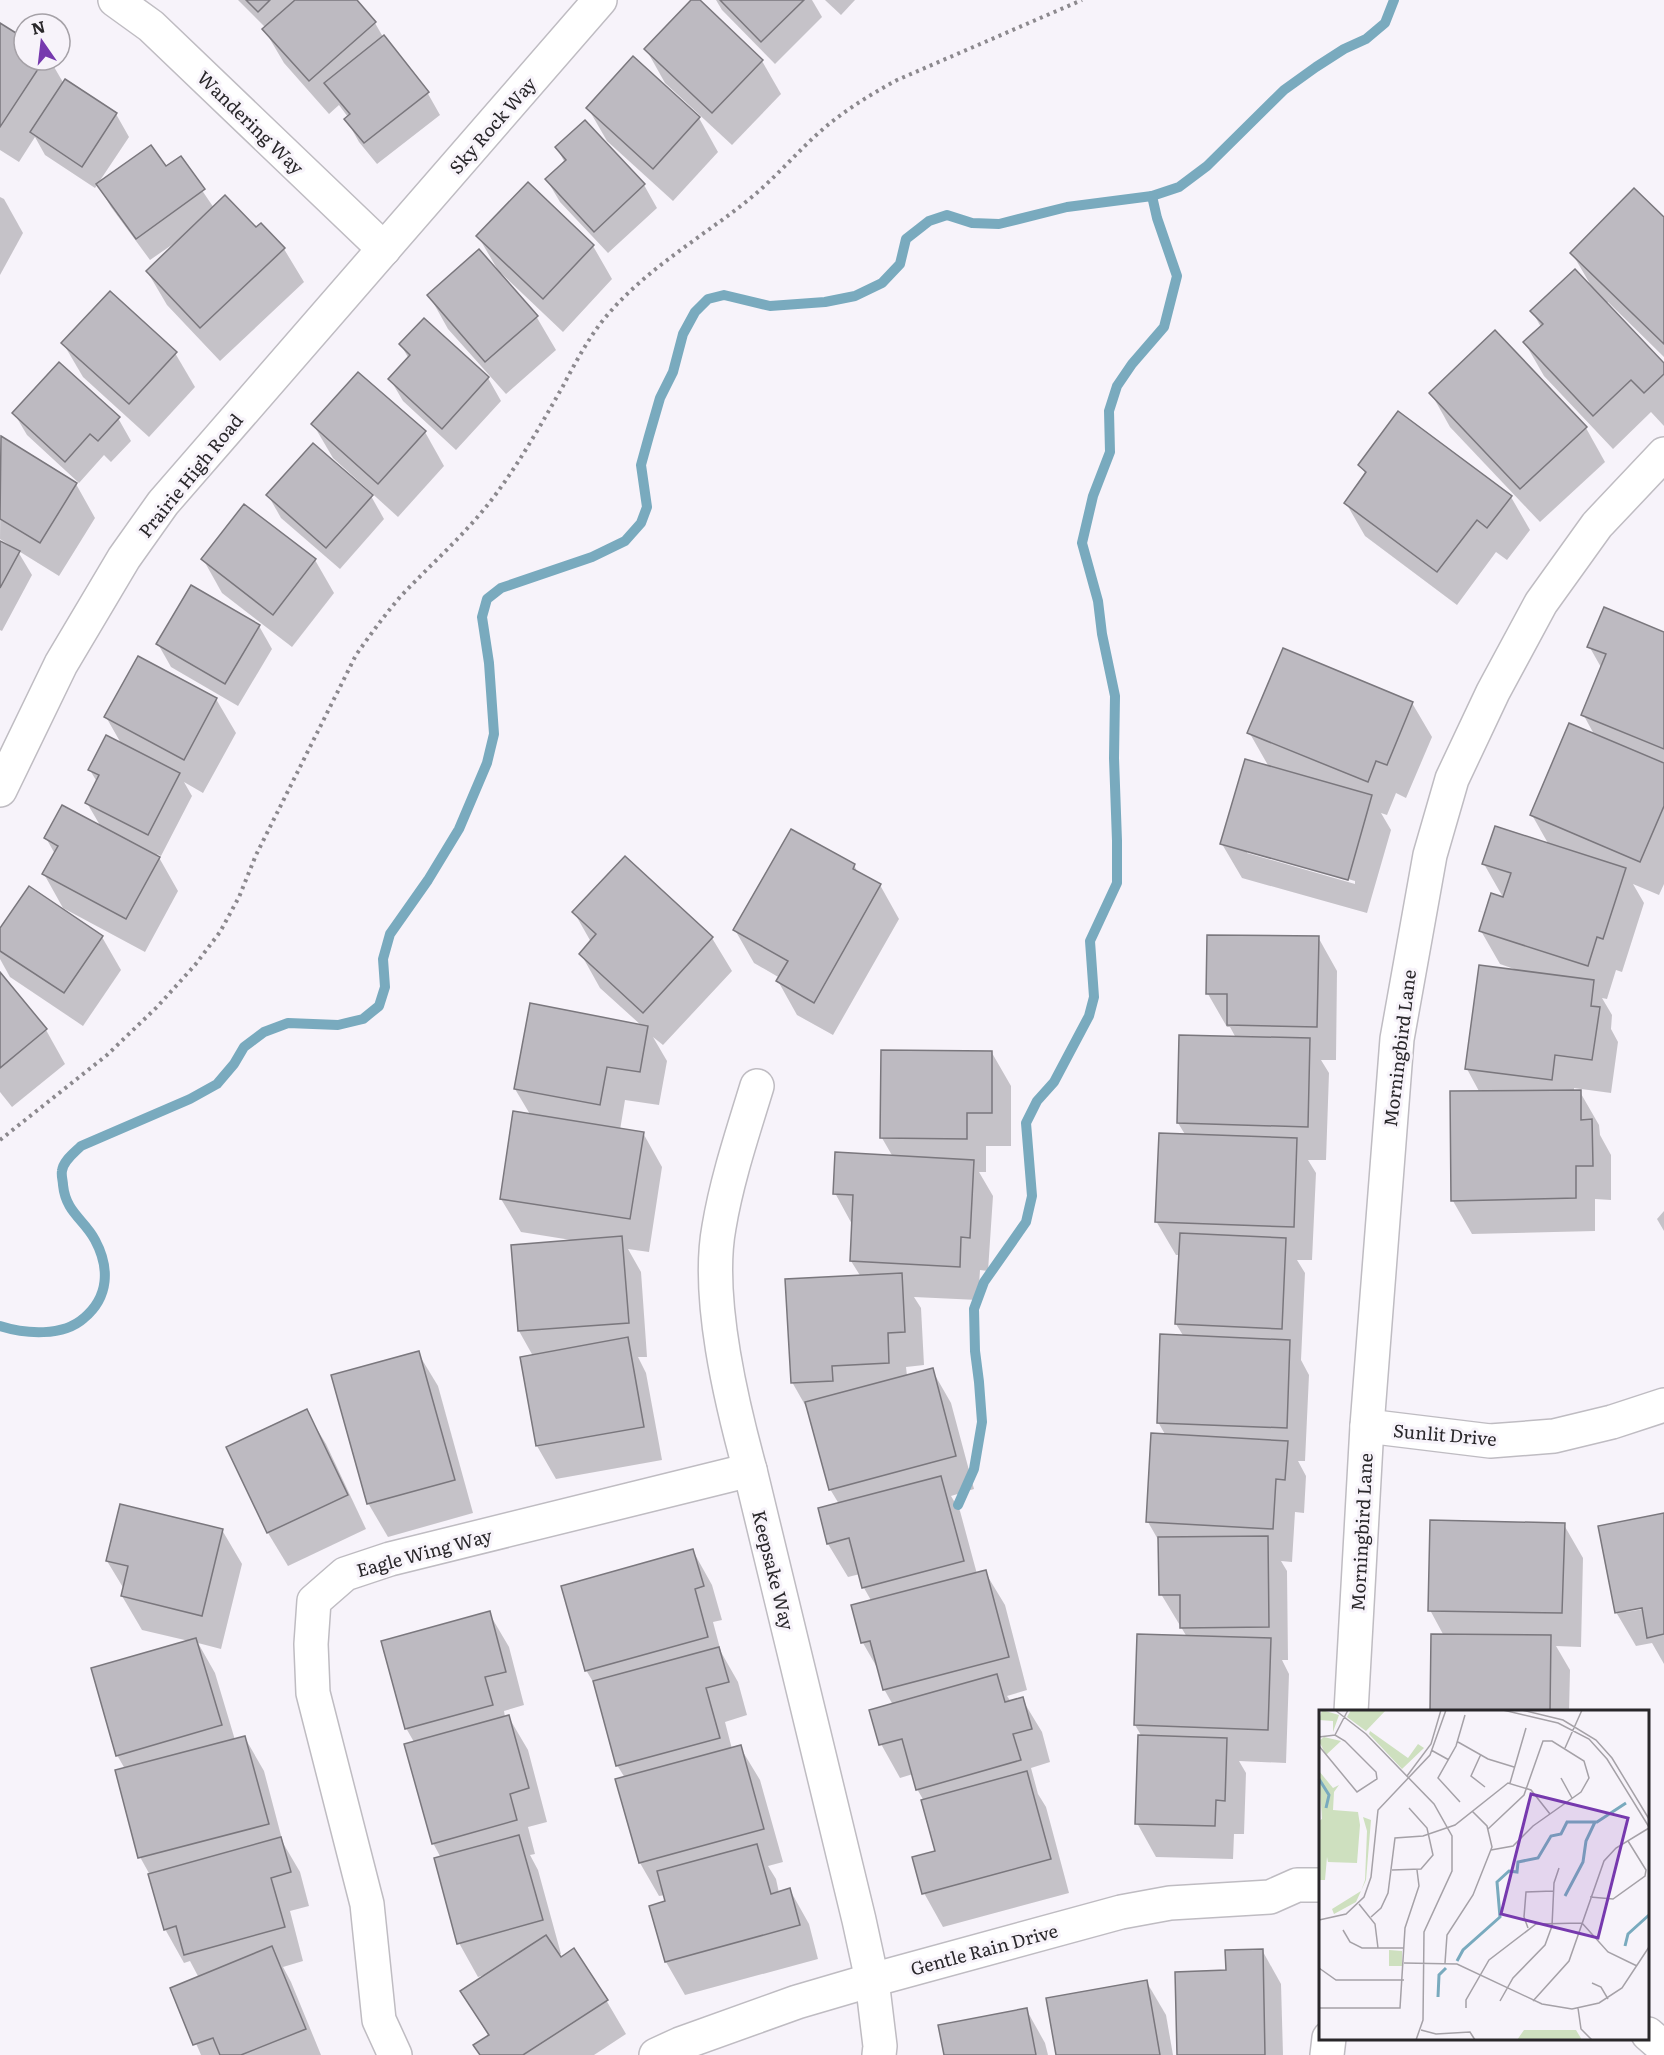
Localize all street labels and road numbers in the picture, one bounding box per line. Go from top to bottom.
street label: Wandering Way [192,64,311,181]
street label: Sky Rock Way [442,70,542,179]
street label: Prairie High Road [131,407,249,543]
street label: Morningbird Lane [1376,968,1422,1128]
street label: Sunlit Drive [1392,1416,1498,1452]
street label: Morningbird Lane [1343,1452,1379,1612]
street label: Keepsake Way [746,1507,802,1633]
street label: Eagle Wing Way [353,1521,495,1583]
street label: Gentle Rain Drive [907,1916,1061,1982]

